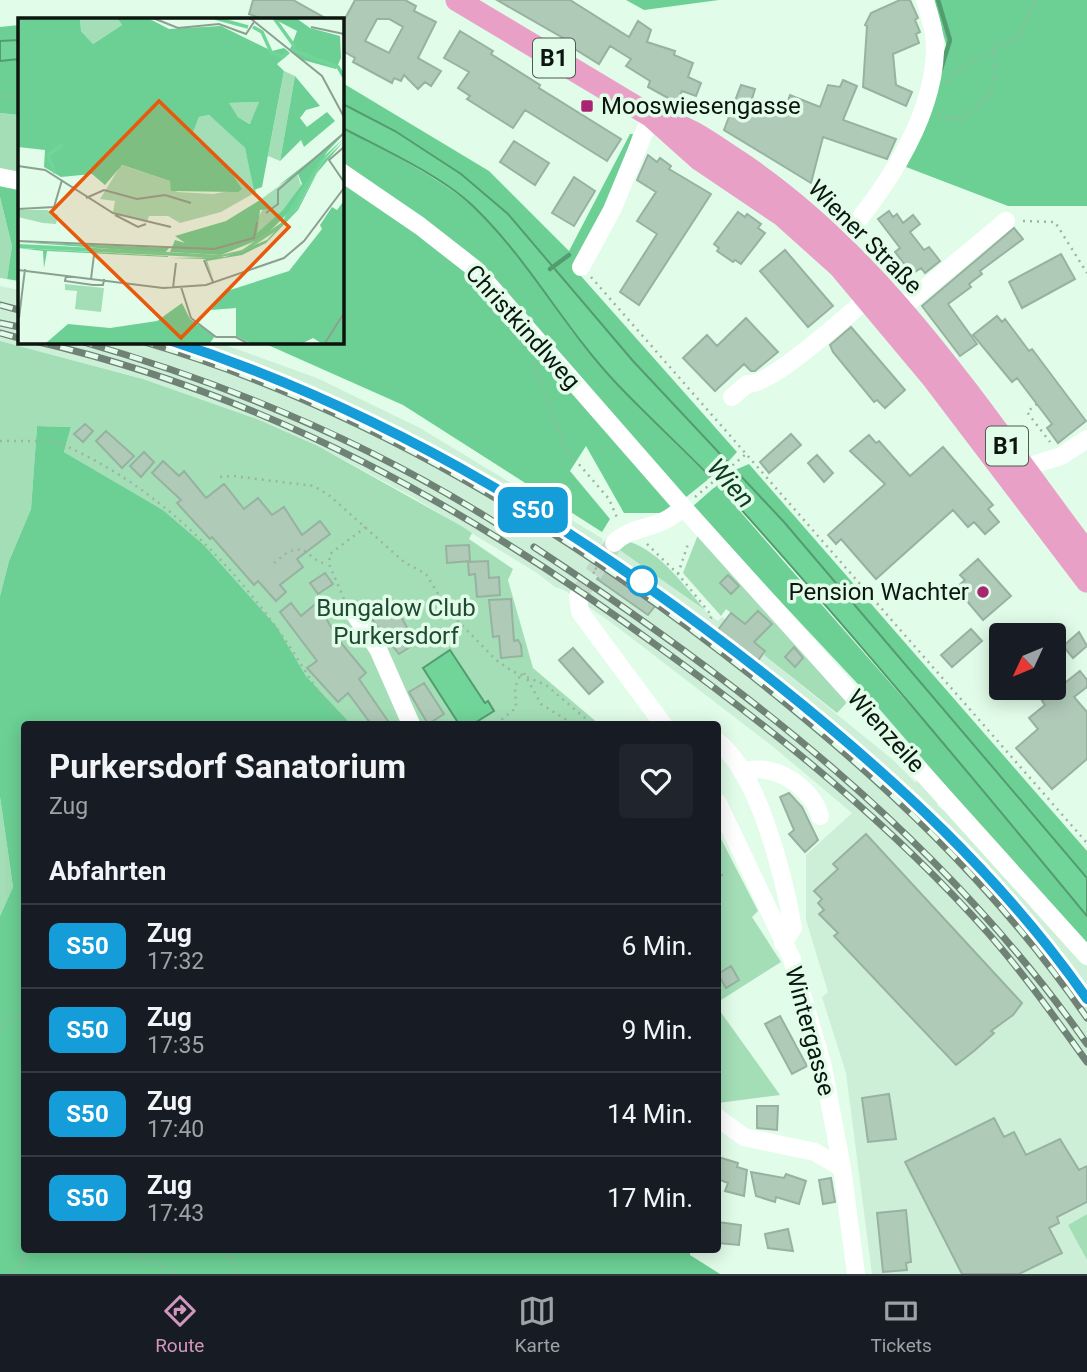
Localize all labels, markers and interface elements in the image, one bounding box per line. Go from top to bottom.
inset map [18,18,343,343]
road number: B1 [533,39,575,78]
place label: Mooswiesengasse [601,92,801,120]
marker: Mooswiesengasse [579,98,595,114]
street label: Wiener Straße [802,174,928,300]
street label: Christkindlweg [460,259,586,395]
road number: B1 [986,426,1028,466]
water label: Wien [701,452,761,514]
line badge: S50 [493,487,573,533]
text: S50 [512,496,554,524]
unlabelled marker [627,566,657,596]
place label: Pension Wachter [788,578,969,606]
marker: Pension Wachter [975,584,991,600]
park label: Bungalow Club Purkersdorf [316,594,476,650]
north arrow [989,623,1066,700]
map controls [989,623,1066,700]
street label: Wienzeile [841,684,931,778]
button: heart [619,744,693,818]
text: Purkersdorf Sanatorium [49,747,406,786]
text: Zug [49,793,88,820]
text: Abfahrten [49,856,166,886]
text: Zug [147,918,192,948]
text: 6 Min. [622,931,693,961]
text: S50 [66,932,109,960]
text: 17:32 [147,948,204,975]
street label: Wintergasse [779,963,841,1099]
text: Zug [147,1002,192,1032]
text: 9 Min. [622,1015,693,1045]
text: S50 [66,1016,109,1044]
text: 17:35 [147,1032,204,1059]
text: Zug [147,1086,192,1116]
text: 14 Min. [607,1099,693,1129]
text: S50 [66,1100,109,1128]
text: 17:40 [147,1116,204,1143]
text: Zug [147,1170,192,1200]
text: 17 Min. [607,1183,693,1213]
text: S50 [66,1184,109,1212]
text: 17:43 [147,1200,204,1227]
tab: Route [155,1292,204,1357]
tab: Karte [515,1292,560,1357]
tab: Tickets [870,1292,932,1357]

